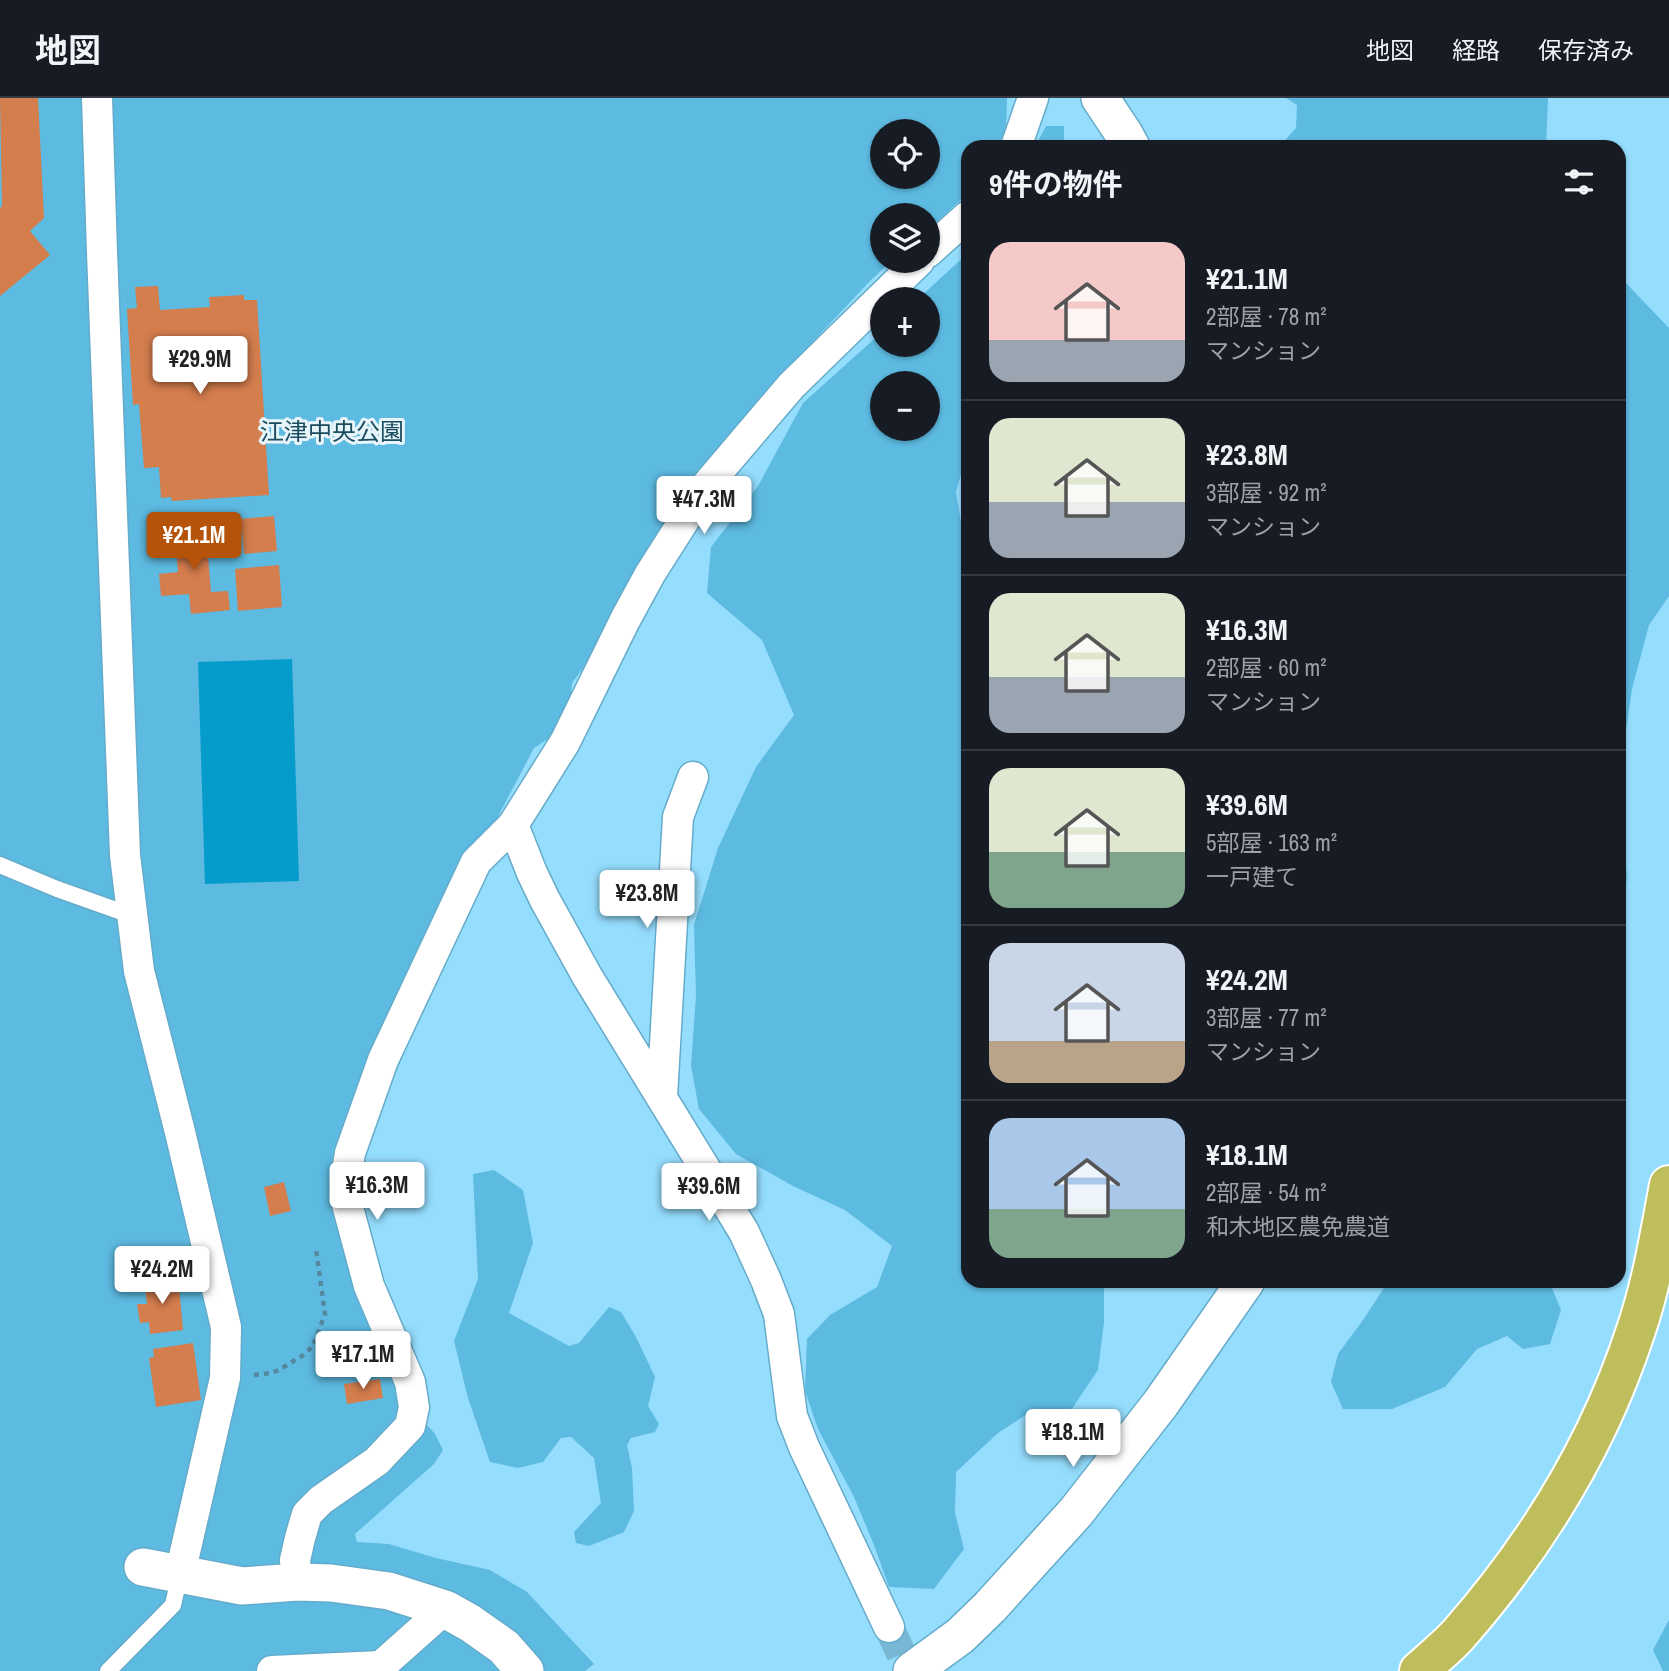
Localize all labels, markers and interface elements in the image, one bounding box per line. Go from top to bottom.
text: 地図 [35,28,101,72]
text: 地図 [1366,34,1414,66]
text: 経路 [1452,34,1500,66]
text: 保存済み [1538,34,1634,66]
map controls [870,119,940,441]
button: locate [870,119,940,189]
icon: filters [1560,163,1598,201]
text: 9件の物件 [989,164,1123,204]
button: layers [870,203,940,273]
text: ¥21.1M [1206,258,1288,298]
icon: home [1045,270,1129,354]
button: + [870,287,940,357]
text: 2部屋 · 78 m² [1206,301,1326,332]
text: マンション [1206,335,1321,366]
pin: ¥29.9M [143,336,257,396]
text: ¥29.9M [169,343,231,374]
button: − [870,371,940,441]
park label: 江津中央公園 [260,415,404,447]
text: ¥23.8M [1206,434,1288,474]
icon: home [1045,446,1129,530]
pin: ¥47.3M [647,476,761,536]
text: 3部屋 · 92 m² [1206,477,1326,508]
text: ¥47.3M [673,483,735,514]
text: マンション [1206,511,1321,542]
pin: ¥21.1M [137,512,251,572]
text: ¥21.1M [163,519,225,550]
text: ¥16.3M [1206,609,1288,649]
icon: home [1045,621,1129,705]
text: 2部屋 · 60 m² [1206,652,1326,683]
text: マンション [1206,686,1321,717]
text: ¥39.6M [1206,784,1288,824]
icon: home [1045,796,1129,880]
text: 5部屋 · 163 m² [1206,827,1337,858]
text: 一戸建て [1206,861,1298,892]
pin: ¥23.8M [590,870,704,930]
text: ¥23.8M [616,877,678,908]
text: ¥24.2M [1206,959,1288,999]
icon: home [1045,971,1129,1055]
text: 3部屋 · 77 m² [1206,1002,1326,1033]
text: マンション [1206,1036,1321,1067]
text: ¥18.1M [1206,1134,1288,1174]
icon: home [1045,1146,1129,1230]
pin: ¥16.3M [320,1162,434,1222]
pin: ¥39.6M [652,1164,766,1223]
text: ¥16.3M [346,1169,408,1200]
text: ¥39.6M [678,1170,740,1201]
text: 2部屋 · 54 m² [1206,1177,1326,1208]
text: 和木地区農免農道 [1206,1211,1390,1242]
pin: ¥24.2M [105,1246,219,1306]
text: ¥24.2M [131,1253,193,1284]
pin: ¥17.1M [306,1332,420,1391]
text: ¥17.1M [332,1338,394,1369]
pin: ¥18.1M [1016,1410,1130,1469]
text: ¥18.1M [1042,1416,1104,1447]

